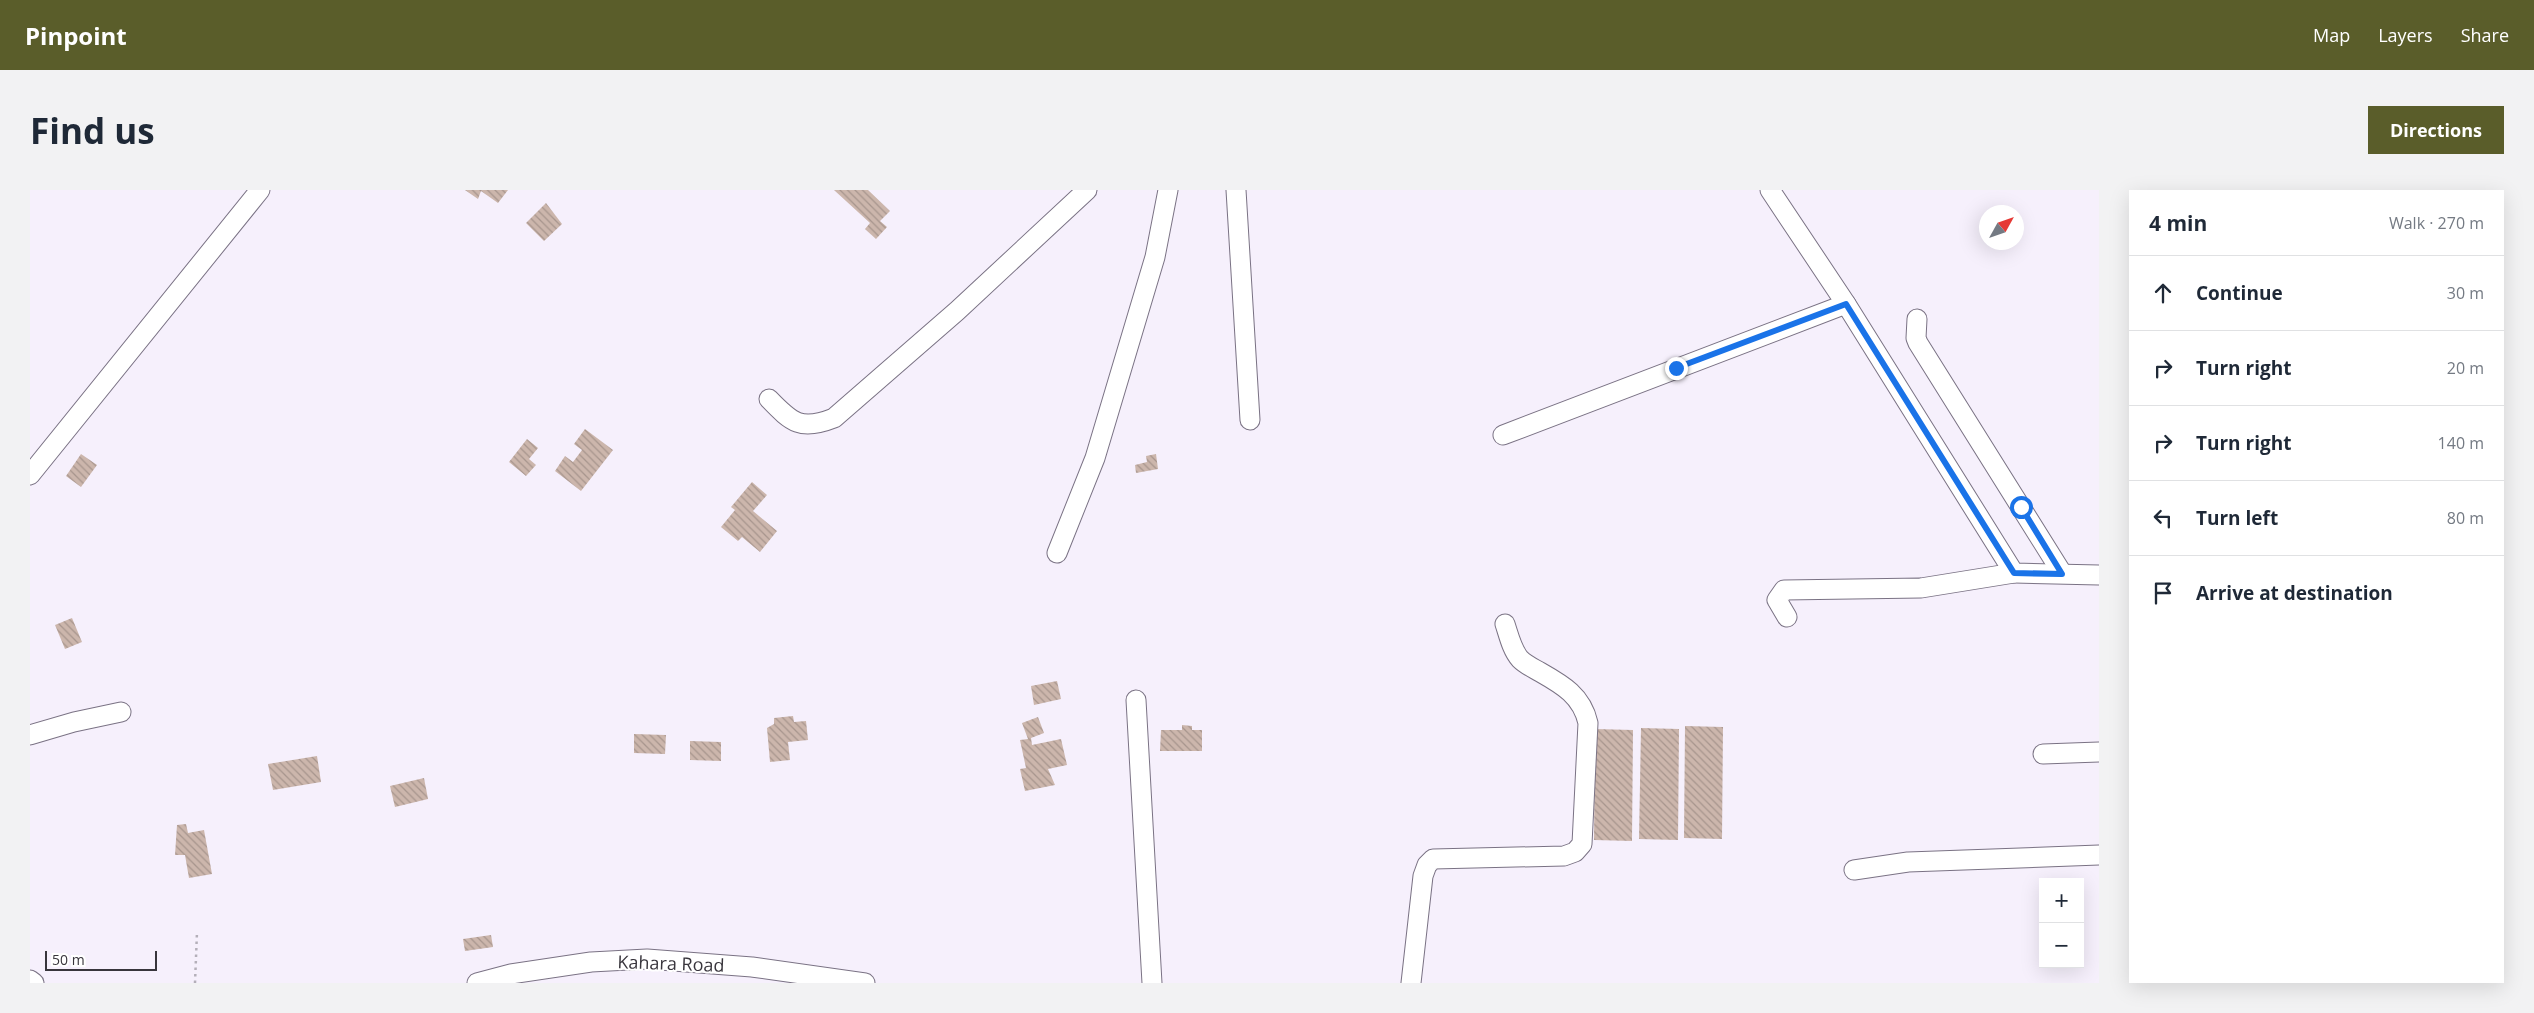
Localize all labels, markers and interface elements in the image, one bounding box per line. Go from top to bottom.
text: Pinpoint [25,19,127,52]
text: Map [2313,23,2350,47]
text: Layers [2378,23,2433,47]
text: Share [2461,23,2509,47]
button: Directions [2368,106,2504,154]
text: Find us [30,107,155,154]
north arrow [1979,205,2024,250]
text: 4 min [2149,209,2207,237]
text: Walk · 270 m [2389,212,2484,234]
icon: ahead [2149,279,2177,307]
text: Continue [2196,280,2283,306]
text: 30 m [2447,282,2484,304]
icon: right [2149,354,2177,382]
text: Turn right [2196,355,2291,381]
route end [1665,357,1688,380]
text: 20 m [2447,357,2484,379]
icon: right [2149,429,2177,457]
text: Turn right [2196,430,2291,456]
text: 140 m [2438,432,2484,454]
route start [2010,496,2033,519]
icon: left [2149,504,2177,532]
text: Turn left [2196,505,2278,531]
text: 80 m [2447,507,2484,529]
icon: arrive [2149,579,2177,607]
text: Arrive at destination [2196,580,2393,606]
map controls [2039,878,2084,968]
button: + [2039,878,2084,923]
button: − [2039,923,2084,968]
scale bar [45,948,158,971]
street label: Kahara Road [617,949,725,977]
text: 50 m [52,950,85,969]

